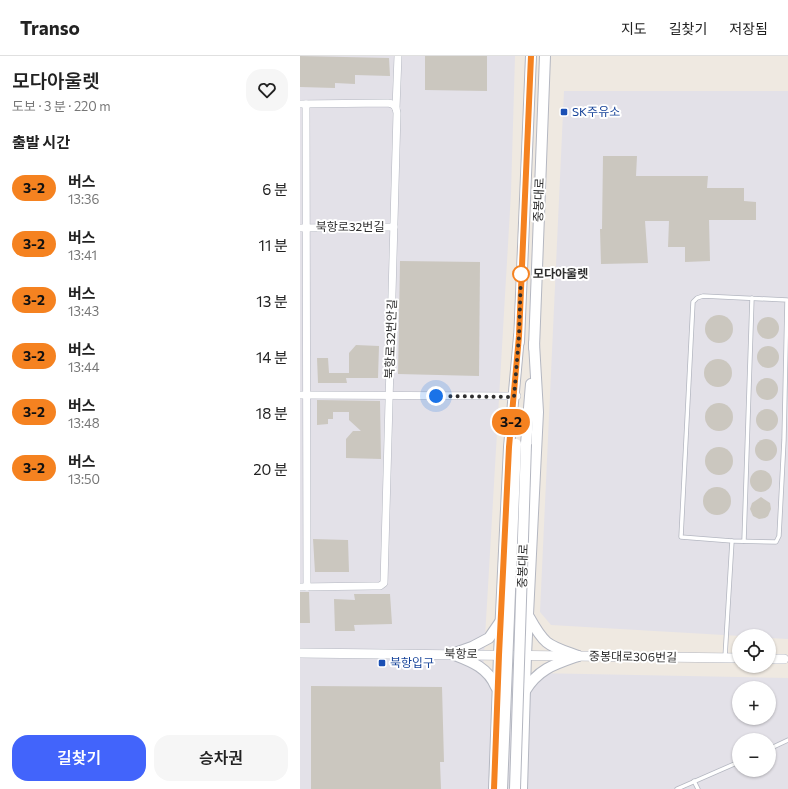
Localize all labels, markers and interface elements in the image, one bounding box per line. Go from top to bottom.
text: Transo [20,16,80,39]
text: 지도 [621,20,647,37]
text: 길찾기 [669,20,707,37]
text: 저장됨 [729,20,768,37]
text: 모다아울렛 [12,69,99,92]
button: heart [246,69,288,111]
text: 도보 · 3 분 · 220 m [12,98,111,114]
place label: SK주유소 [572,104,620,118]
marker: SK주유소 [559,107,569,117]
text: 출발 시간 [12,133,70,151]
text: 버스 [68,172,96,190]
street label: 중봉대로 [530,178,546,222]
text: 3-2 [23,179,45,196]
text: 6 분 [262,180,288,198]
text: 13:36 [68,191,99,207]
street label: 북항로32번길 [316,219,384,233]
text: 버스 [68,228,96,246]
text: 3-2 [23,235,45,252]
text: 11 분 [259,236,288,254]
text: 13:41 [68,247,97,263]
marker: 모다아울렛 [512,265,530,283]
place label: 모다아울렛 [533,266,588,280]
text: 버스 [68,284,96,302]
text: 3-2 [23,291,45,308]
text: 13 분 [256,292,288,310]
street label: 북항로32번안길 [382,299,398,379]
text: 13:43 [68,303,99,319]
text: 버스 [68,340,96,358]
text: 3-2 [23,347,45,364]
text: 14 분 [256,348,288,366]
text: 13:44 [68,359,100,375]
your location [426,386,446,406]
text: 버스 [68,396,96,414]
text: 3-2 [23,403,45,420]
text: 18 분 [256,404,288,422]
line badge: 3-2 [488,409,534,435]
text: 3-2 [500,413,522,430]
text: 13:48 [68,415,100,431]
text: 버스 [68,452,96,470]
text: 3-2 [23,459,45,476]
text: 20 분 [253,460,288,478]
text: 13:50 [68,471,100,487]
street label: 중봉대로 [514,544,530,588]
map controls [732,629,776,777]
button: locate [732,629,776,673]
street label: 북항로 [444,646,478,660]
street label: 중봉대로306번길 [589,648,677,664]
place label: 북항입구 [390,655,434,669]
marker: 북항입구 [377,658,387,668]
button: + [732,681,776,725]
button: − [732,733,776,777]
button: 길찾기 [12,735,146,781]
button: 승차권 [154,735,288,781]

